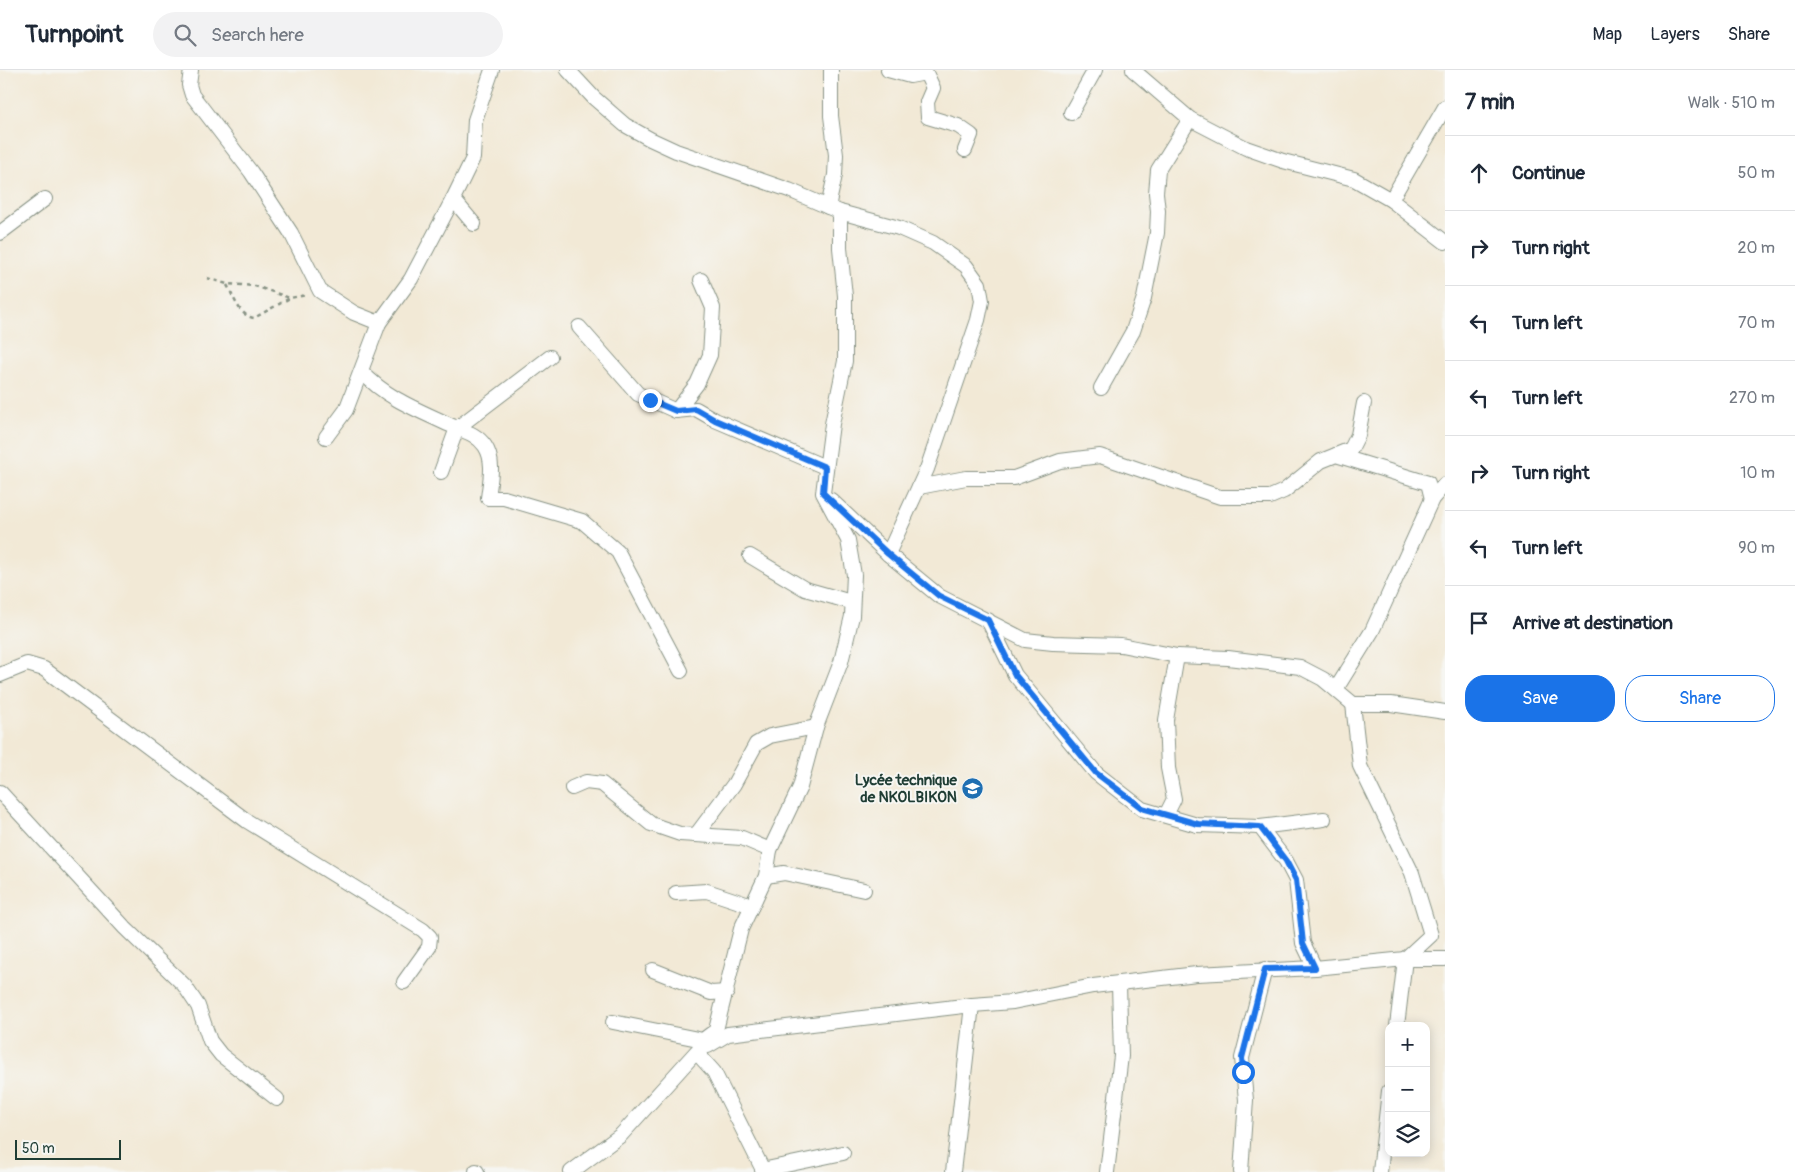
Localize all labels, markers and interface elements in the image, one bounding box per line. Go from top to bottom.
search box [153,12,503,57]
text: Turnpoint [25,20,123,49]
icon: search [171,21,199,49]
text: Search here [211,23,304,47]
text: Map [1593,23,1622,46]
text: Layers [1650,23,1700,46]
text: Share [1728,23,1770,46]
text: 7 min [1465,89,1515,116]
text: Walk · 510 m [1688,93,1775,113]
icon: ahead [1465,159,1493,187]
text: Continue [1512,161,1585,185]
text: 50 m [1738,163,1775,183]
icon: right [1465,234,1493,262]
text: Turn right [1512,236,1590,260]
text: 20 m [1737,238,1775,258]
icon: left [1465,309,1493,337]
text: Turn left [1512,311,1582,335]
text: 70 m [1738,313,1775,333]
icon: left [1465,384,1493,412]
text: Turn left [1512,386,1582,410]
text: 270 m [1729,388,1775,408]
route end [639,389,662,412]
icon: right [1465,459,1493,487]
text: Turn right [1512,461,1590,485]
text: 10 m [1740,463,1775,483]
icon: left [1465,534,1493,562]
text: Turn left [1512,536,1582,560]
text: 90 m [1738,538,1775,558]
icon: arrive [1465,609,1493,637]
text: Arrive at destination [1512,611,1673,635]
button: Save [1465,675,1615,722]
button: Share [1625,675,1775,722]
place label: Lycée technique de NKOLBIKON [855,771,958,807]
school or university icon: Lycée technique de NKOLBIKON [961,777,985,801]
map controls [1385,1022,1430,1157]
button: + [1385,1022,1430,1067]
route start [1232,1061,1255,1084]
button: − [1385,1067,1430,1112]
button: layers [1385,1112,1430,1157]
scale bar [15,1137,121,1160]
text: 50 m [22,1140,55,1157]

